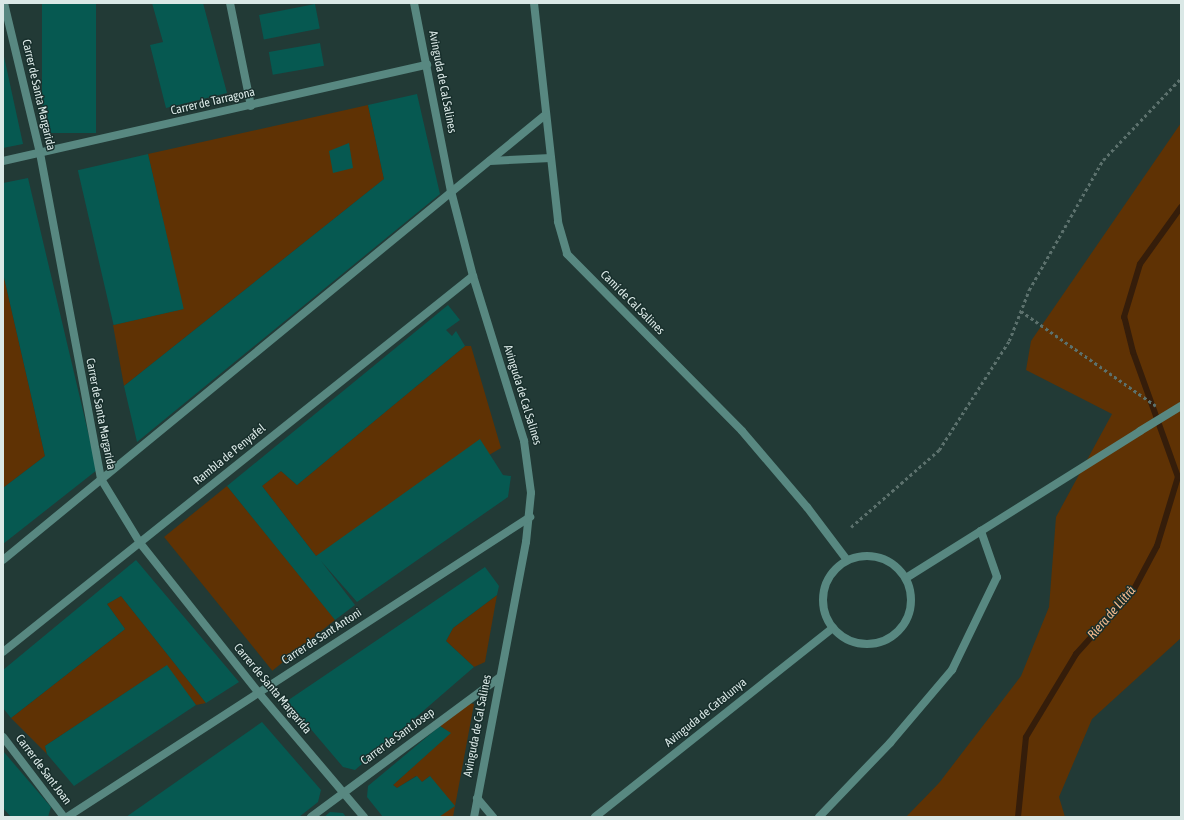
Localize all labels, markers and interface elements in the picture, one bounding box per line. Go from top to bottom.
street label: Avinguda de Cal Salines [425,30,459,134]
street label: Carrer de Santa Margarida [18,38,58,152]
street label: Carrer de Tarragona [170,85,256,119]
street label: Camí de Cal Salines [597,268,667,338]
street label: Avinguda de Cal Salines [500,343,544,447]
street label: Carrer de Santa Margarida [82,357,118,471]
street label: Rambla de Penyafel [191,422,269,488]
water label: Riera de Llitrà [1085,583,1139,643]
street label: Carrer de Sant Antoni [279,606,365,668]
street label: Carrer de Santa Margarida [230,641,314,737]
street label: Avinguda de Cal Salines [461,674,495,778]
street label: Avinguda de Catalunya [662,676,750,750]
street label: Carrer de Sant Josep [358,705,438,769]
street label: Carrer de Sant Joan [12,732,74,808]

